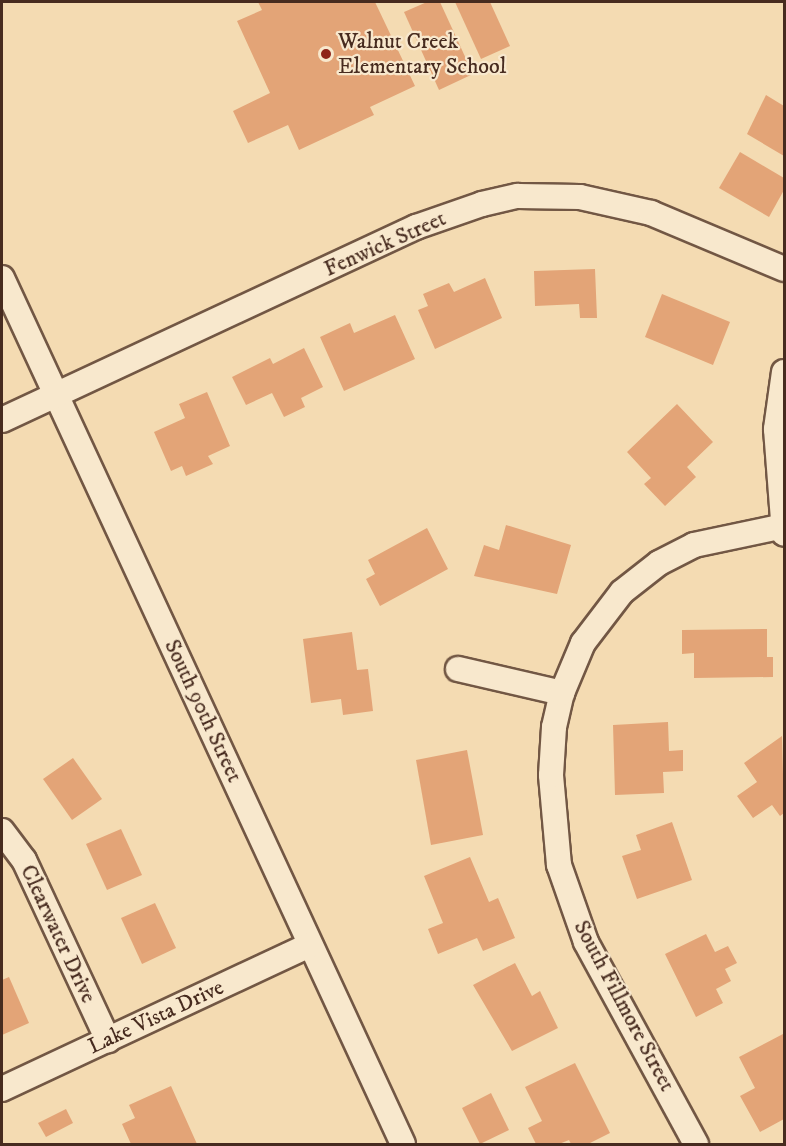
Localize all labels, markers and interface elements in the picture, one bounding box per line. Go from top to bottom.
place label: Walnut Creek Elementary School [338,28,506,80]
marker: Walnut Creek Elementary School [319,47,333,61]
street label: Fenwick Street [320,205,450,283]
street label: South 90th Street [158,635,248,787]
street label: Clearwater Drive [14,861,102,1007]
street label: South Fillmore Street [568,916,680,1096]
street label: Lake Vista Drive [84,974,228,1060]

